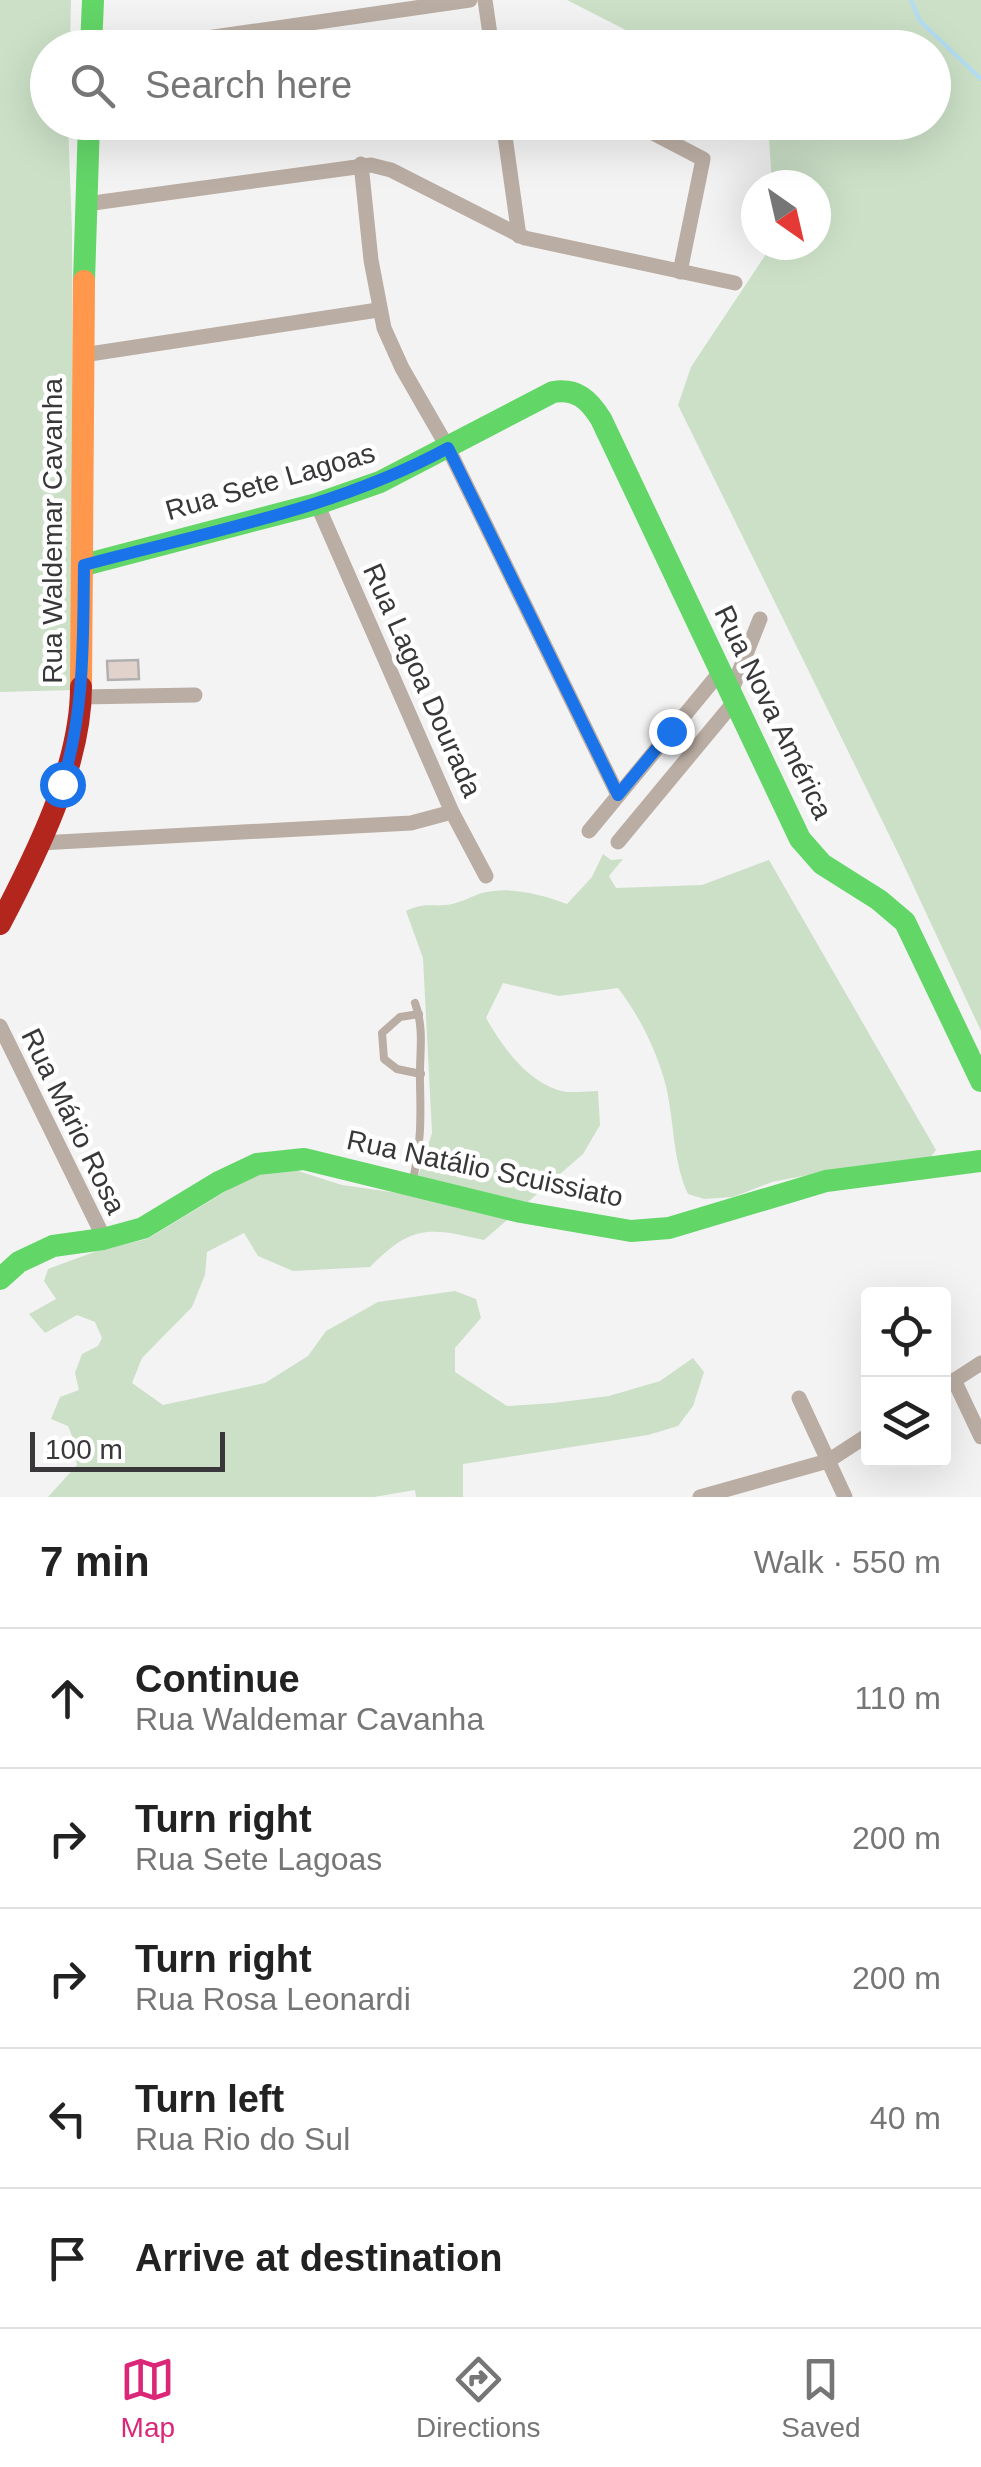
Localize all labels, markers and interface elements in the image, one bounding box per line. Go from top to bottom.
search box [30,30,951,140]
icon: search [65,58,120,113]
text: Search here [145,64,352,106]
north arrow [741,170,831,260]
street label: Rua Waldemar Cavanha [37,378,68,684]
street label: Rua Sete Lagoas [162,437,378,526]
street label: Rua Lagoa Dourada [357,559,488,802]
street label: Rua Nova América [708,601,839,824]
route end [649,709,695,755]
route start [40,762,86,808]
street label: Rua Mário Rosa [15,1024,132,1219]
street label: Rua Natálio Scuissiato [344,1124,626,1213]
map controls [861,1287,951,1467]
button: locate [861,1287,951,1377]
button: layers [861,1377,951,1467]
scale bar [30,1427,225,1472]
text: 100 m [45,1434,123,1465]
text: 7 min [40,1538,150,1585]
text: Walk · 550 m [754,1544,941,1580]
text: Continue [135,1658,300,1700]
icon: ahead [40,1671,95,1726]
text: 110 m [854,1680,941,1716]
text: Rua Waldemar Cavanha [135,1701,484,1737]
text: Turn right [135,1798,312,1840]
icon: right [40,1811,95,1866]
text: 200 m [852,1820,941,1856]
text: Rua Sete Lagoas [135,1841,382,1877]
text: Turn right [135,1938,312,1980]
icon: right [40,1951,95,2006]
text: 200 m [852,1960,941,1996]
text: Rua Rosa Leonardi [135,1981,411,2017]
text: Turn left [135,2078,284,2120]
icon: left [40,2091,95,2146]
text: 40 m [870,2100,941,2136]
text: Rua Rio do Sul [135,2121,350,2157]
icon: arrive [40,2231,95,2286]
text: Arrive at destination [135,2237,502,2279]
tab: Map [120,2352,175,2444]
tab: Directions [416,2352,541,2444]
tab: Saved [781,2352,861,2444]

